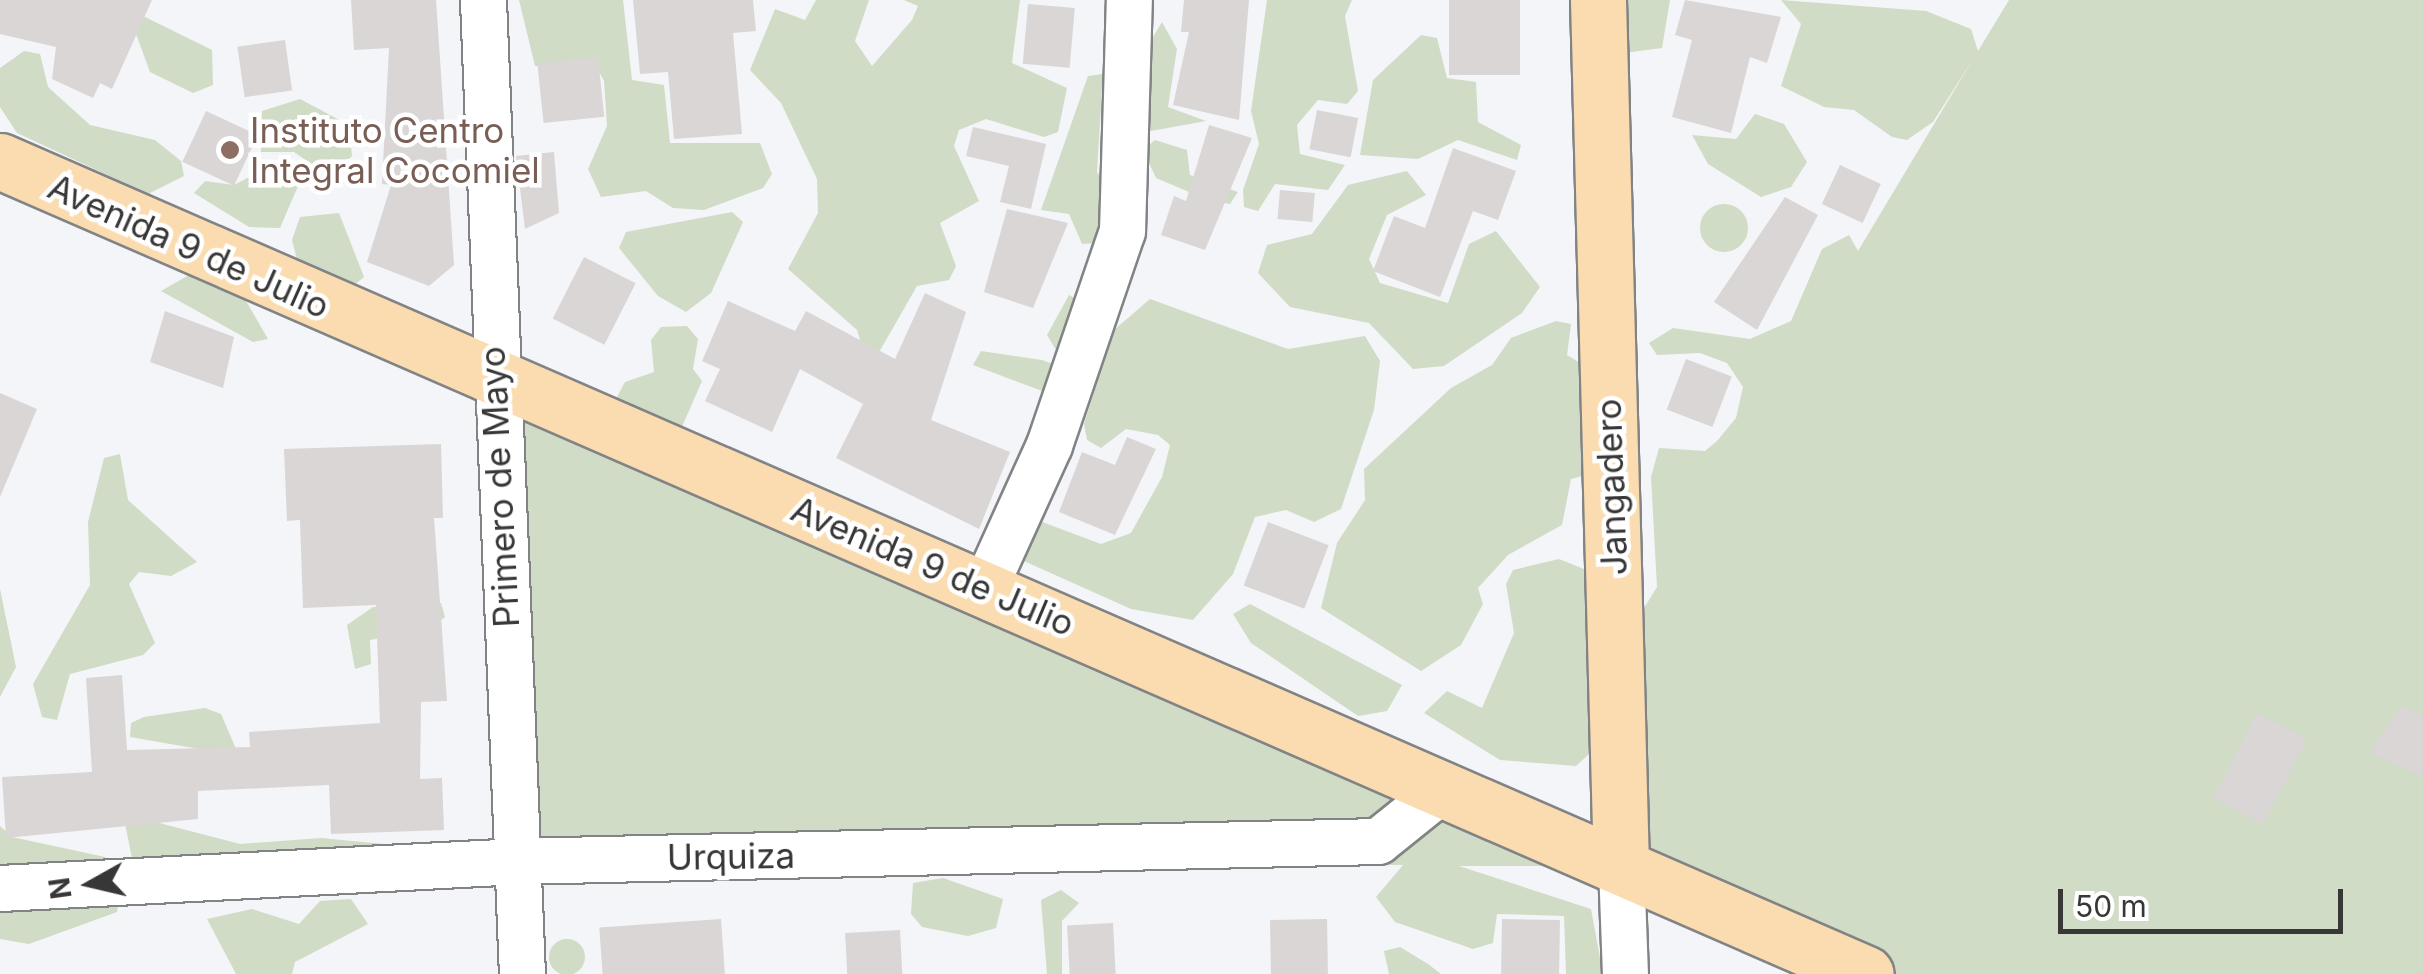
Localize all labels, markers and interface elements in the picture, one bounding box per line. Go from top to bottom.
place label: Instituto Centro Integral Cocomiel [250,109,540,191]
marker: Instituto Centro Integral Cocomiel [219,139,241,161]
street label: Avenida 9 de Julio [42,165,336,327]
street label: Primero de Mayo [471,345,527,629]
street label: Jangadero [1587,398,1635,576]
street label: Avenida 9 de Julio [785,487,1081,645]
north arrow [40,834,140,934]
street label: Urquiza [667,834,795,878]
scale bar [2063,869,2348,931]
text: N [42,875,79,901]
text: 50 m [2075,888,2147,924]

